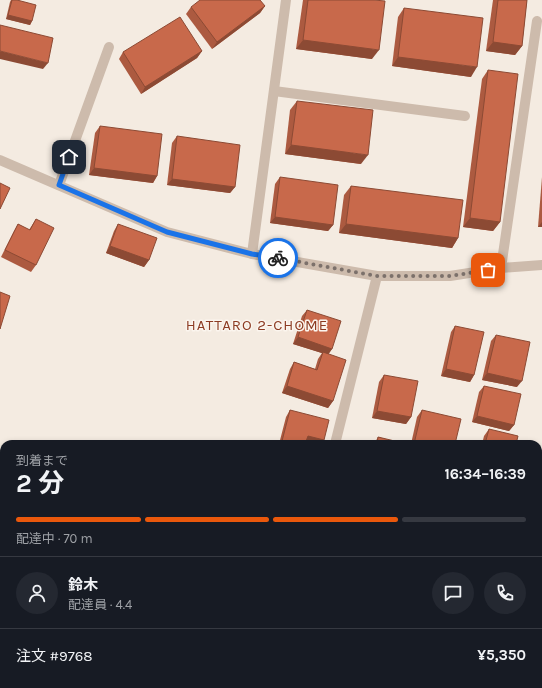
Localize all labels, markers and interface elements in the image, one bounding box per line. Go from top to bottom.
pin [52,140,86,174]
icon: home [58,146,80,168]
courier [258,238,298,278]
icon: bike [267,247,289,269]
pin [471,253,505,287]
icon: bag [477,259,499,281]
district label: HATTARO 2-CHOME [186,316,328,334]
text: 到着まで [16,453,68,468]
text: 16:34–16:39 [444,465,526,483]
text: 2 分 [16,468,64,499]
text: 配達中 · 70 m [16,531,93,546]
button: person [16,572,58,614]
button: chat [432,572,474,614]
button: phone [484,572,526,614]
text: 鈴木 [68,576,98,594]
text: 配達員 · 4.4 [68,597,132,612]
text: ¥5,350 [477,646,526,664]
text: 注文 #9768 [16,647,93,665]

